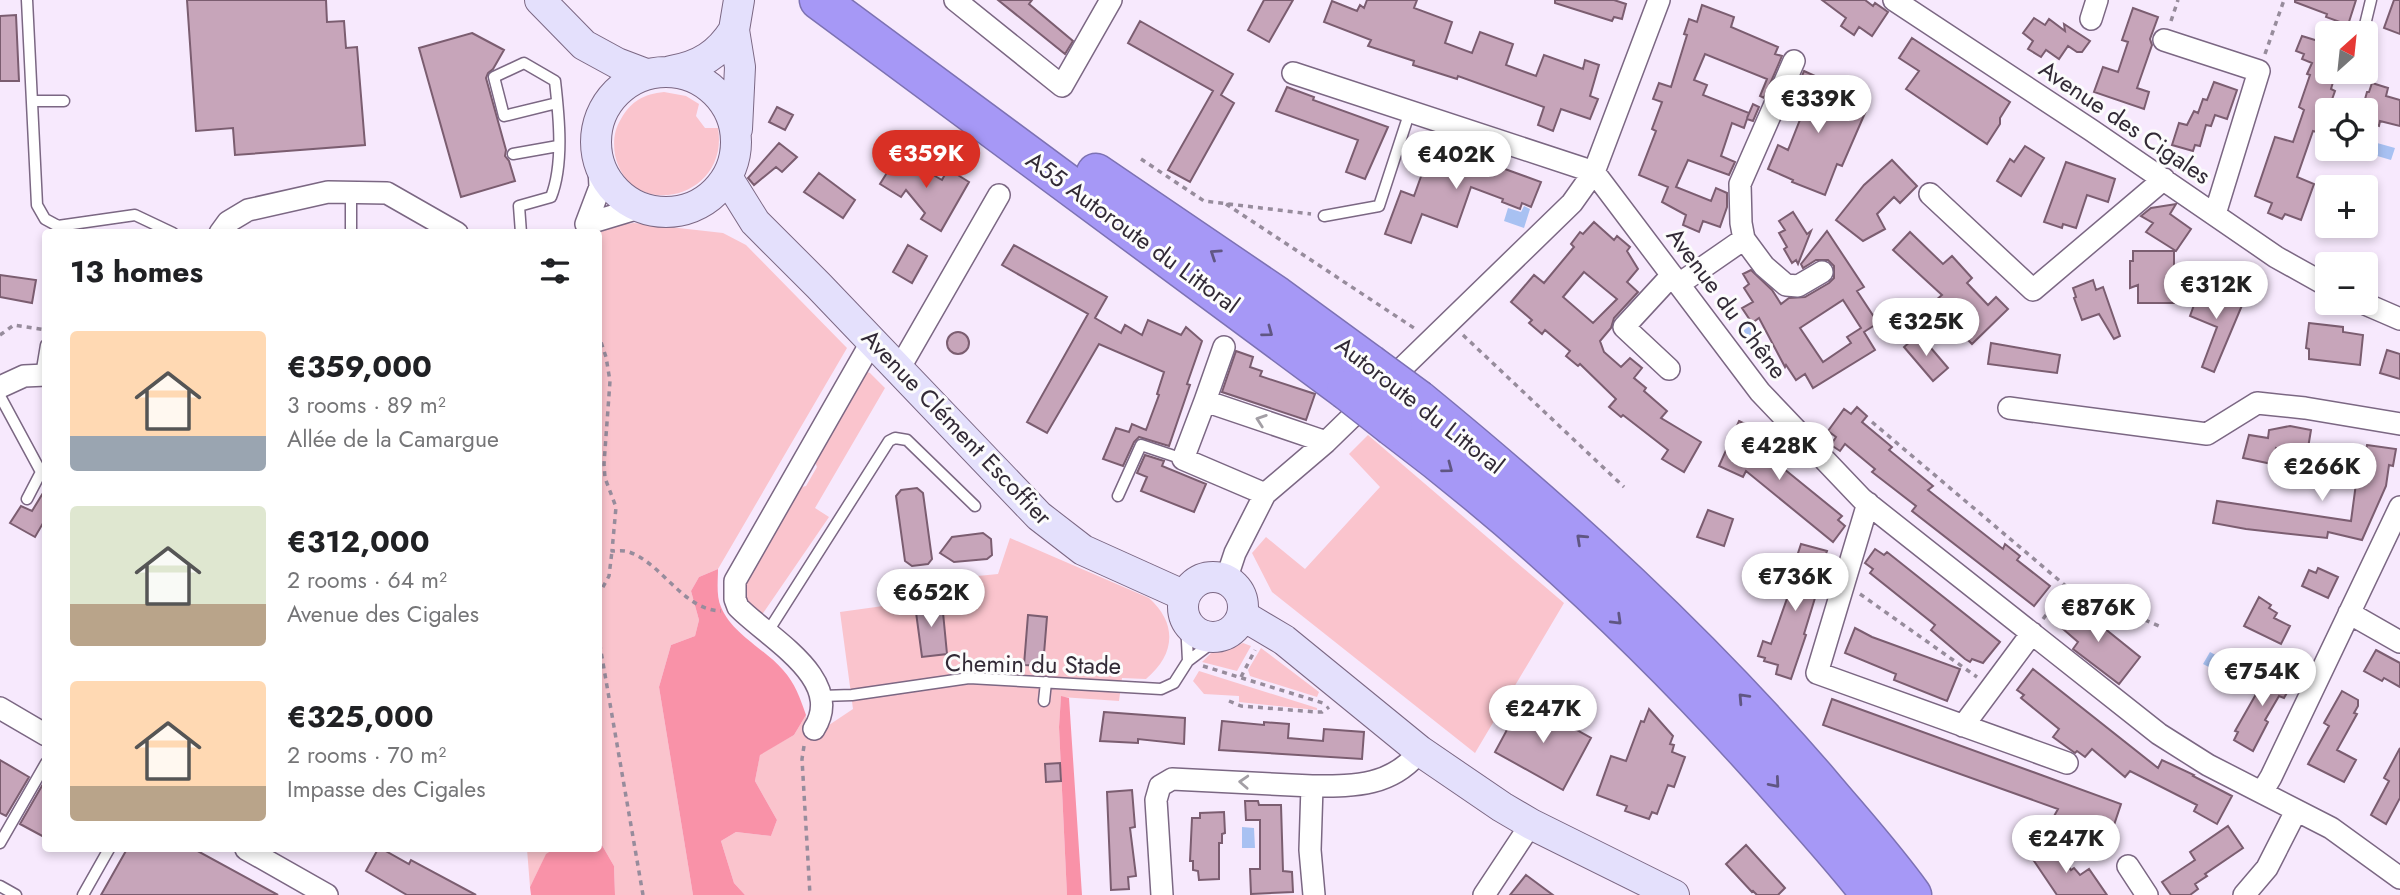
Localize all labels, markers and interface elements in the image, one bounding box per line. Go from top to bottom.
north arrow [2315,21,2378,84]
map controls [2315,21,2378,315]
street label: Avenue des Cigales [2032,51,2218,193]
pin: €339K [1769,76,1867,135]
text: €339K [1780,81,1856,115]
button: locate [2315,98,2378,161]
pin: €359K [877,130,975,190]
pin: €402K [1407,132,1505,191]
text: €359K [888,136,964,170]
text: €402K [1417,137,1495,171]
street label: A55 Autoroute du Littoral [1019,143,1247,321]
button: + [2315,175,2378,238]
street label: Avenue du Chêne [1658,220,1796,386]
text: 13 homes [70,250,203,293]
one-way arrow [1210,250,1223,262]
icon: filters [536,252,574,290]
button: − [2315,252,2378,315]
pin: €312K [2167,262,2265,321]
text: €312K [2180,267,2252,301]
pin: €325K [1877,298,1975,358]
text: €325K [1888,304,1964,338]
street label: Avenue Clément Escoffier [854,321,1061,534]
one-way arrow [1260,324,1273,336]
street label: Autoroute du Littoral [1328,328,1512,482]
text: €359,000 [287,345,432,388]
icon: home [126,359,210,443]
text: 3 rooms · 89 m² [287,388,446,422]
one-way arrow [1255,414,1267,428]
text: Allée de la Camargue [287,422,499,456]
pin: €428K [1730,422,1828,482]
text: €428K [1741,428,1817,462]
pin: €266K [2273,444,2371,503]
text: €266K [2283,449,2361,483]
one-way arrow [1440,460,1453,472]
text: €312,000 [287,520,430,563]
icon: home [126,534,210,618]
one-way arrow [1576,534,1589,547]
pin: €736K [1746,554,1844,613]
text: €736K [1758,559,1832,593]
text: 2 rooms · 64 m² [287,563,447,597]
pin: €652K [882,570,980,629]
text: €652K [893,575,969,609]
pin: €876K [2049,584,2147,644]
text: €876K [2061,590,2135,624]
text: Avenue des Cigales [287,597,479,631]
one-way arrow [1609,611,1622,624]
street label: Chemin du Stade [945,645,1121,683]
pin: €754K [2213,648,2311,708]
text: €754K [2224,654,2300,688]
pin: €247K [1494,686,1592,745]
text: €247K [1505,691,1581,725]
one-way arrow [1739,693,1751,706]
text: €325,000 [287,695,434,738]
icon: home [126,709,210,793]
text: 2 rooms · 70 m² [287,738,446,772]
text: Impasse des Cigales [287,772,485,806]
one-way arrow [1238,775,1249,790]
one-way arrow [1767,775,1779,788]
pin: €247K [2017,816,2115,875]
text: €247K [2028,821,2104,855]

